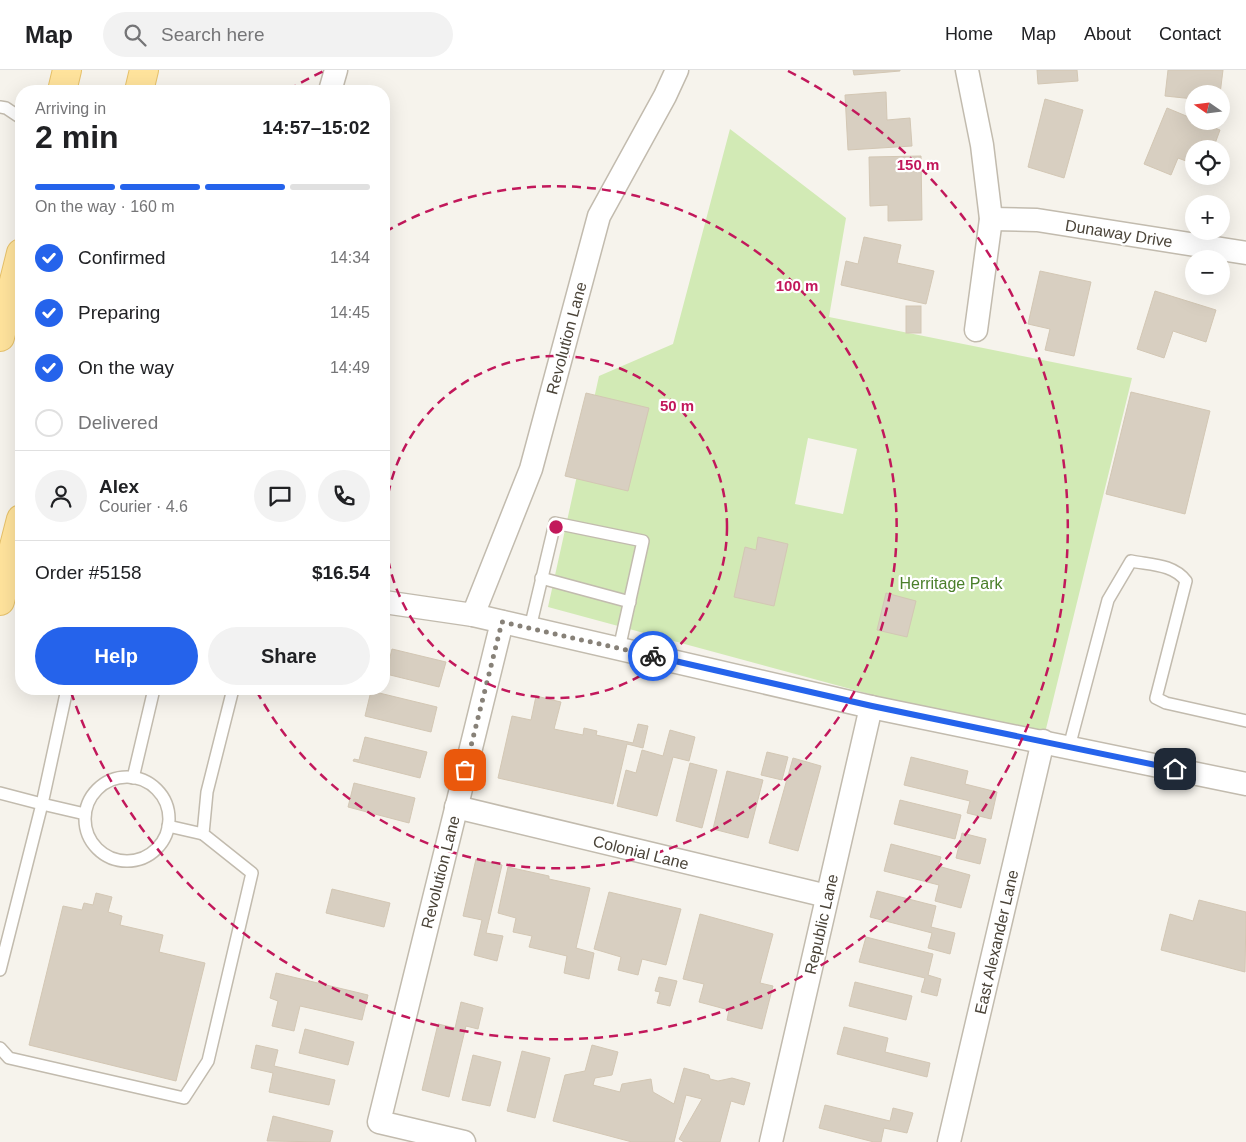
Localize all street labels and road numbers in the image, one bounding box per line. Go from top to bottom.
street label: Dunaway Drive [1064,217,1174,250]
street label: Revolution Lane [543,280,590,396]
street label: Revolution Lane [418,814,463,930]
street label: Colonial Lane [591,832,691,873]
street label: East Alexander Lane [972,868,1021,1016]
street label: Republic Lane [802,872,841,976]

